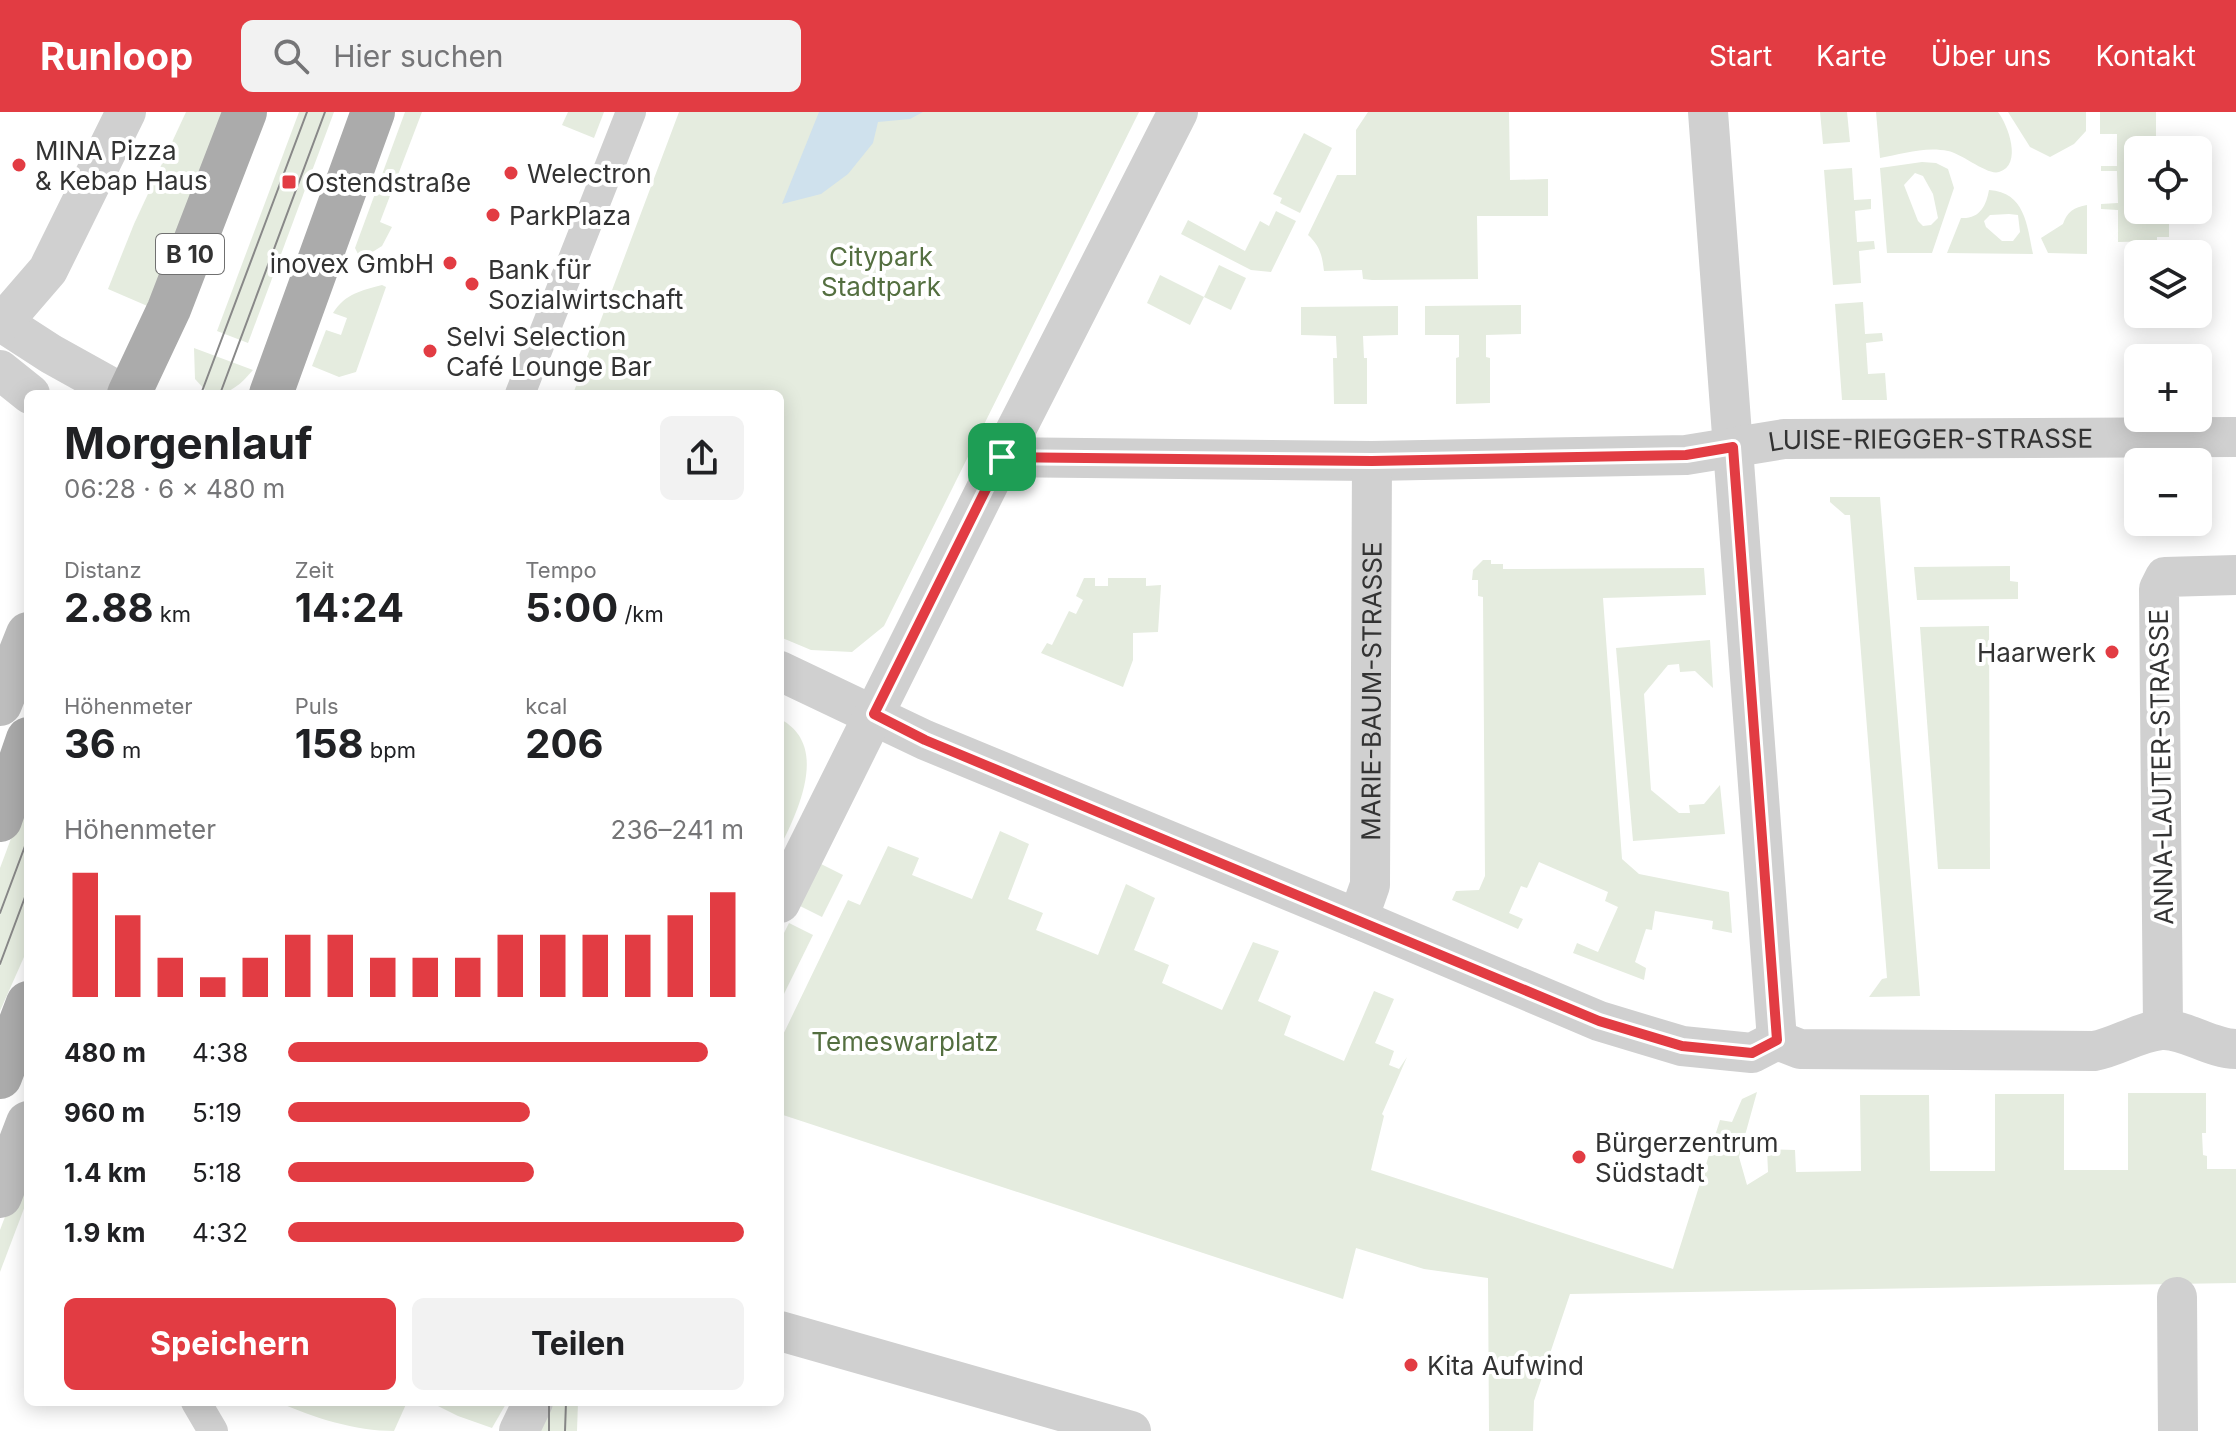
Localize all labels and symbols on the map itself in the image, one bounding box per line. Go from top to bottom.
place label: MINA Pizza & Kebap Haus [35,135,208,196]
marker: MINA Pizza & Kebap Haus [10,156,28,174]
place label: Welectron [527,158,652,189]
marker: Welectron [502,164,520,182]
place label: Ostendstraße [305,167,471,198]
marker: Ostendstraße [280,173,298,191]
place label: ParkPlaza [509,200,631,231]
marker: ParkPlaza [484,206,502,224]
road number: B 10 [156,234,224,274]
park label: Citypark Stadtpark [821,241,941,302]
place label: inovex GmbH [270,248,434,279]
marker: inovex GmbH [441,254,459,272]
place label: Bank für Sozialwirtschaft [488,254,683,315]
marker: Bank für Sozialwirtschaft [463,275,481,293]
place label: Selvi Selection Café Lounge Bar [446,321,652,382]
marker: Selvi Selection Café Lounge Bar [421,342,439,360]
street label: LUISE-RIEGGER-STRASSE [1766,422,2093,457]
pin [968,423,1036,491]
street label: MARIE-BAUM-STRASSE [1355,541,1387,841]
street label: ANNA-LAUTER-STRASSE [2143,609,2179,925]
place label: Haarwerk [1977,637,2096,668]
marker: Haarwerk [2103,643,2121,661]
park label: Temeswarplatz [811,1026,999,1057]
place label: Bürgerzentrum Südstadt [1595,1127,1779,1188]
marker: Bürgerzentrum Südstadt [1570,1148,1588,1166]
place label: Kita Aufwind [1427,1350,1584,1381]
marker: Kita Aufwind [1402,1356,1420,1374]

